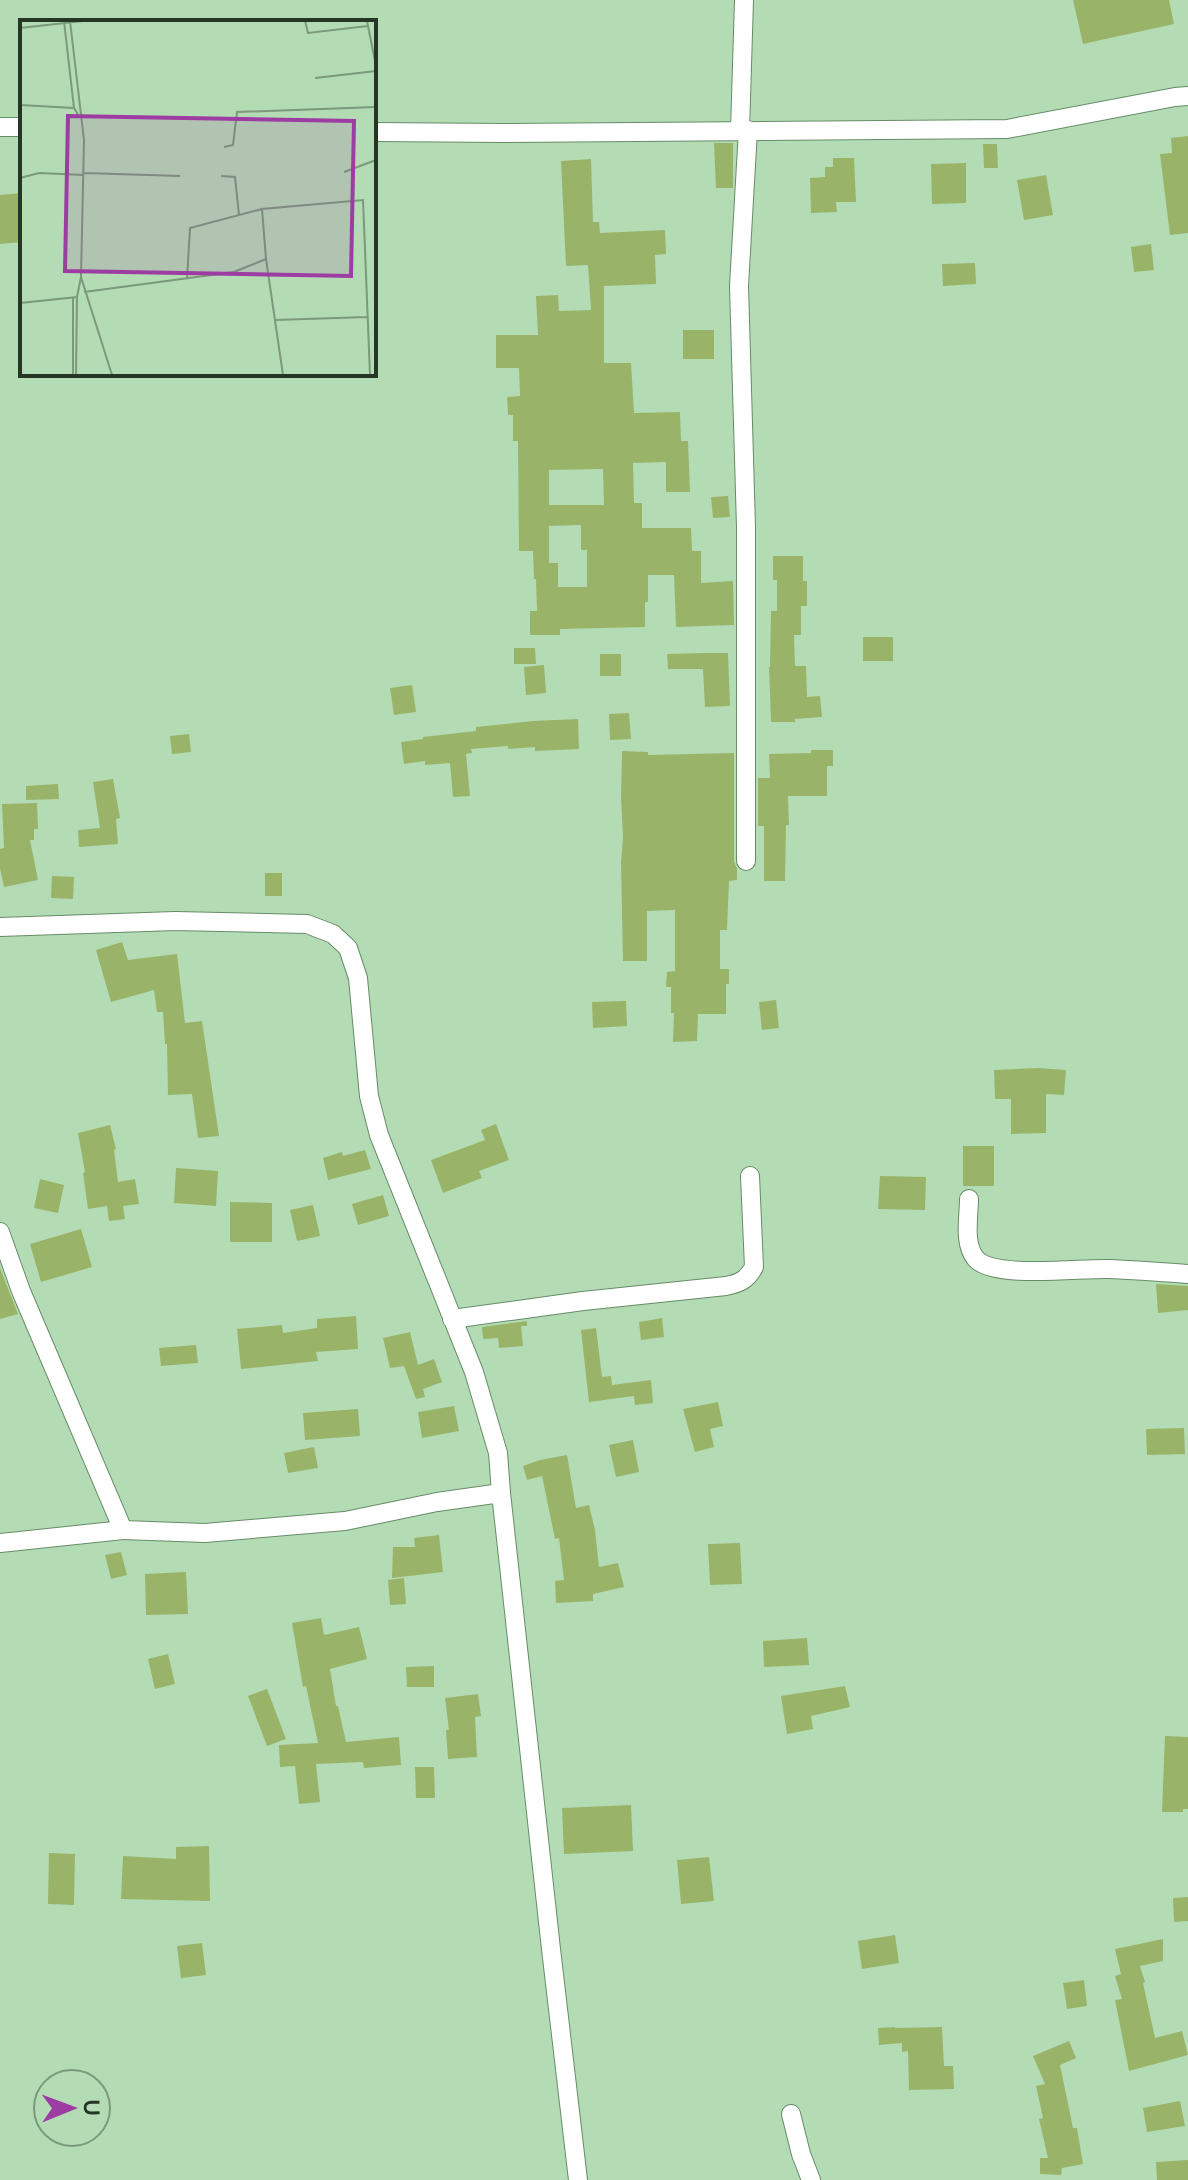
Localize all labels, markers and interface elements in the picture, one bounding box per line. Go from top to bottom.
inset map [20,20,376,376]
north arrow [32,2068,112,2148]
text: U [79,2099,105,2116]

